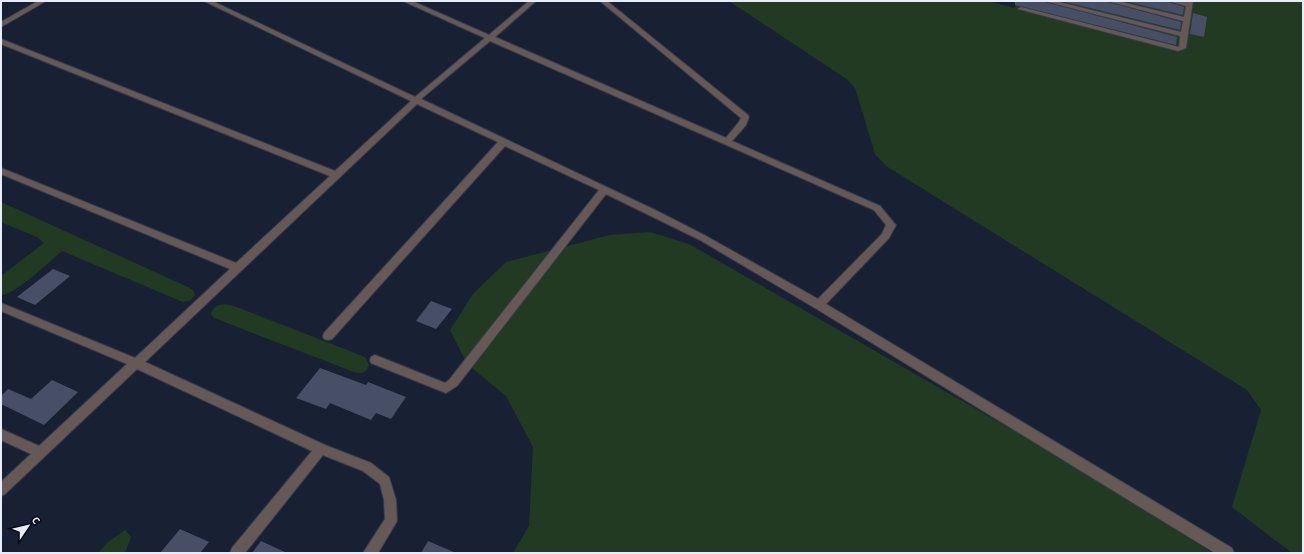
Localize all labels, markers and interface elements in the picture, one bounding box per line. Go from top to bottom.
north arrow [8,506,48,546]
text: С [30,515,42,526]

